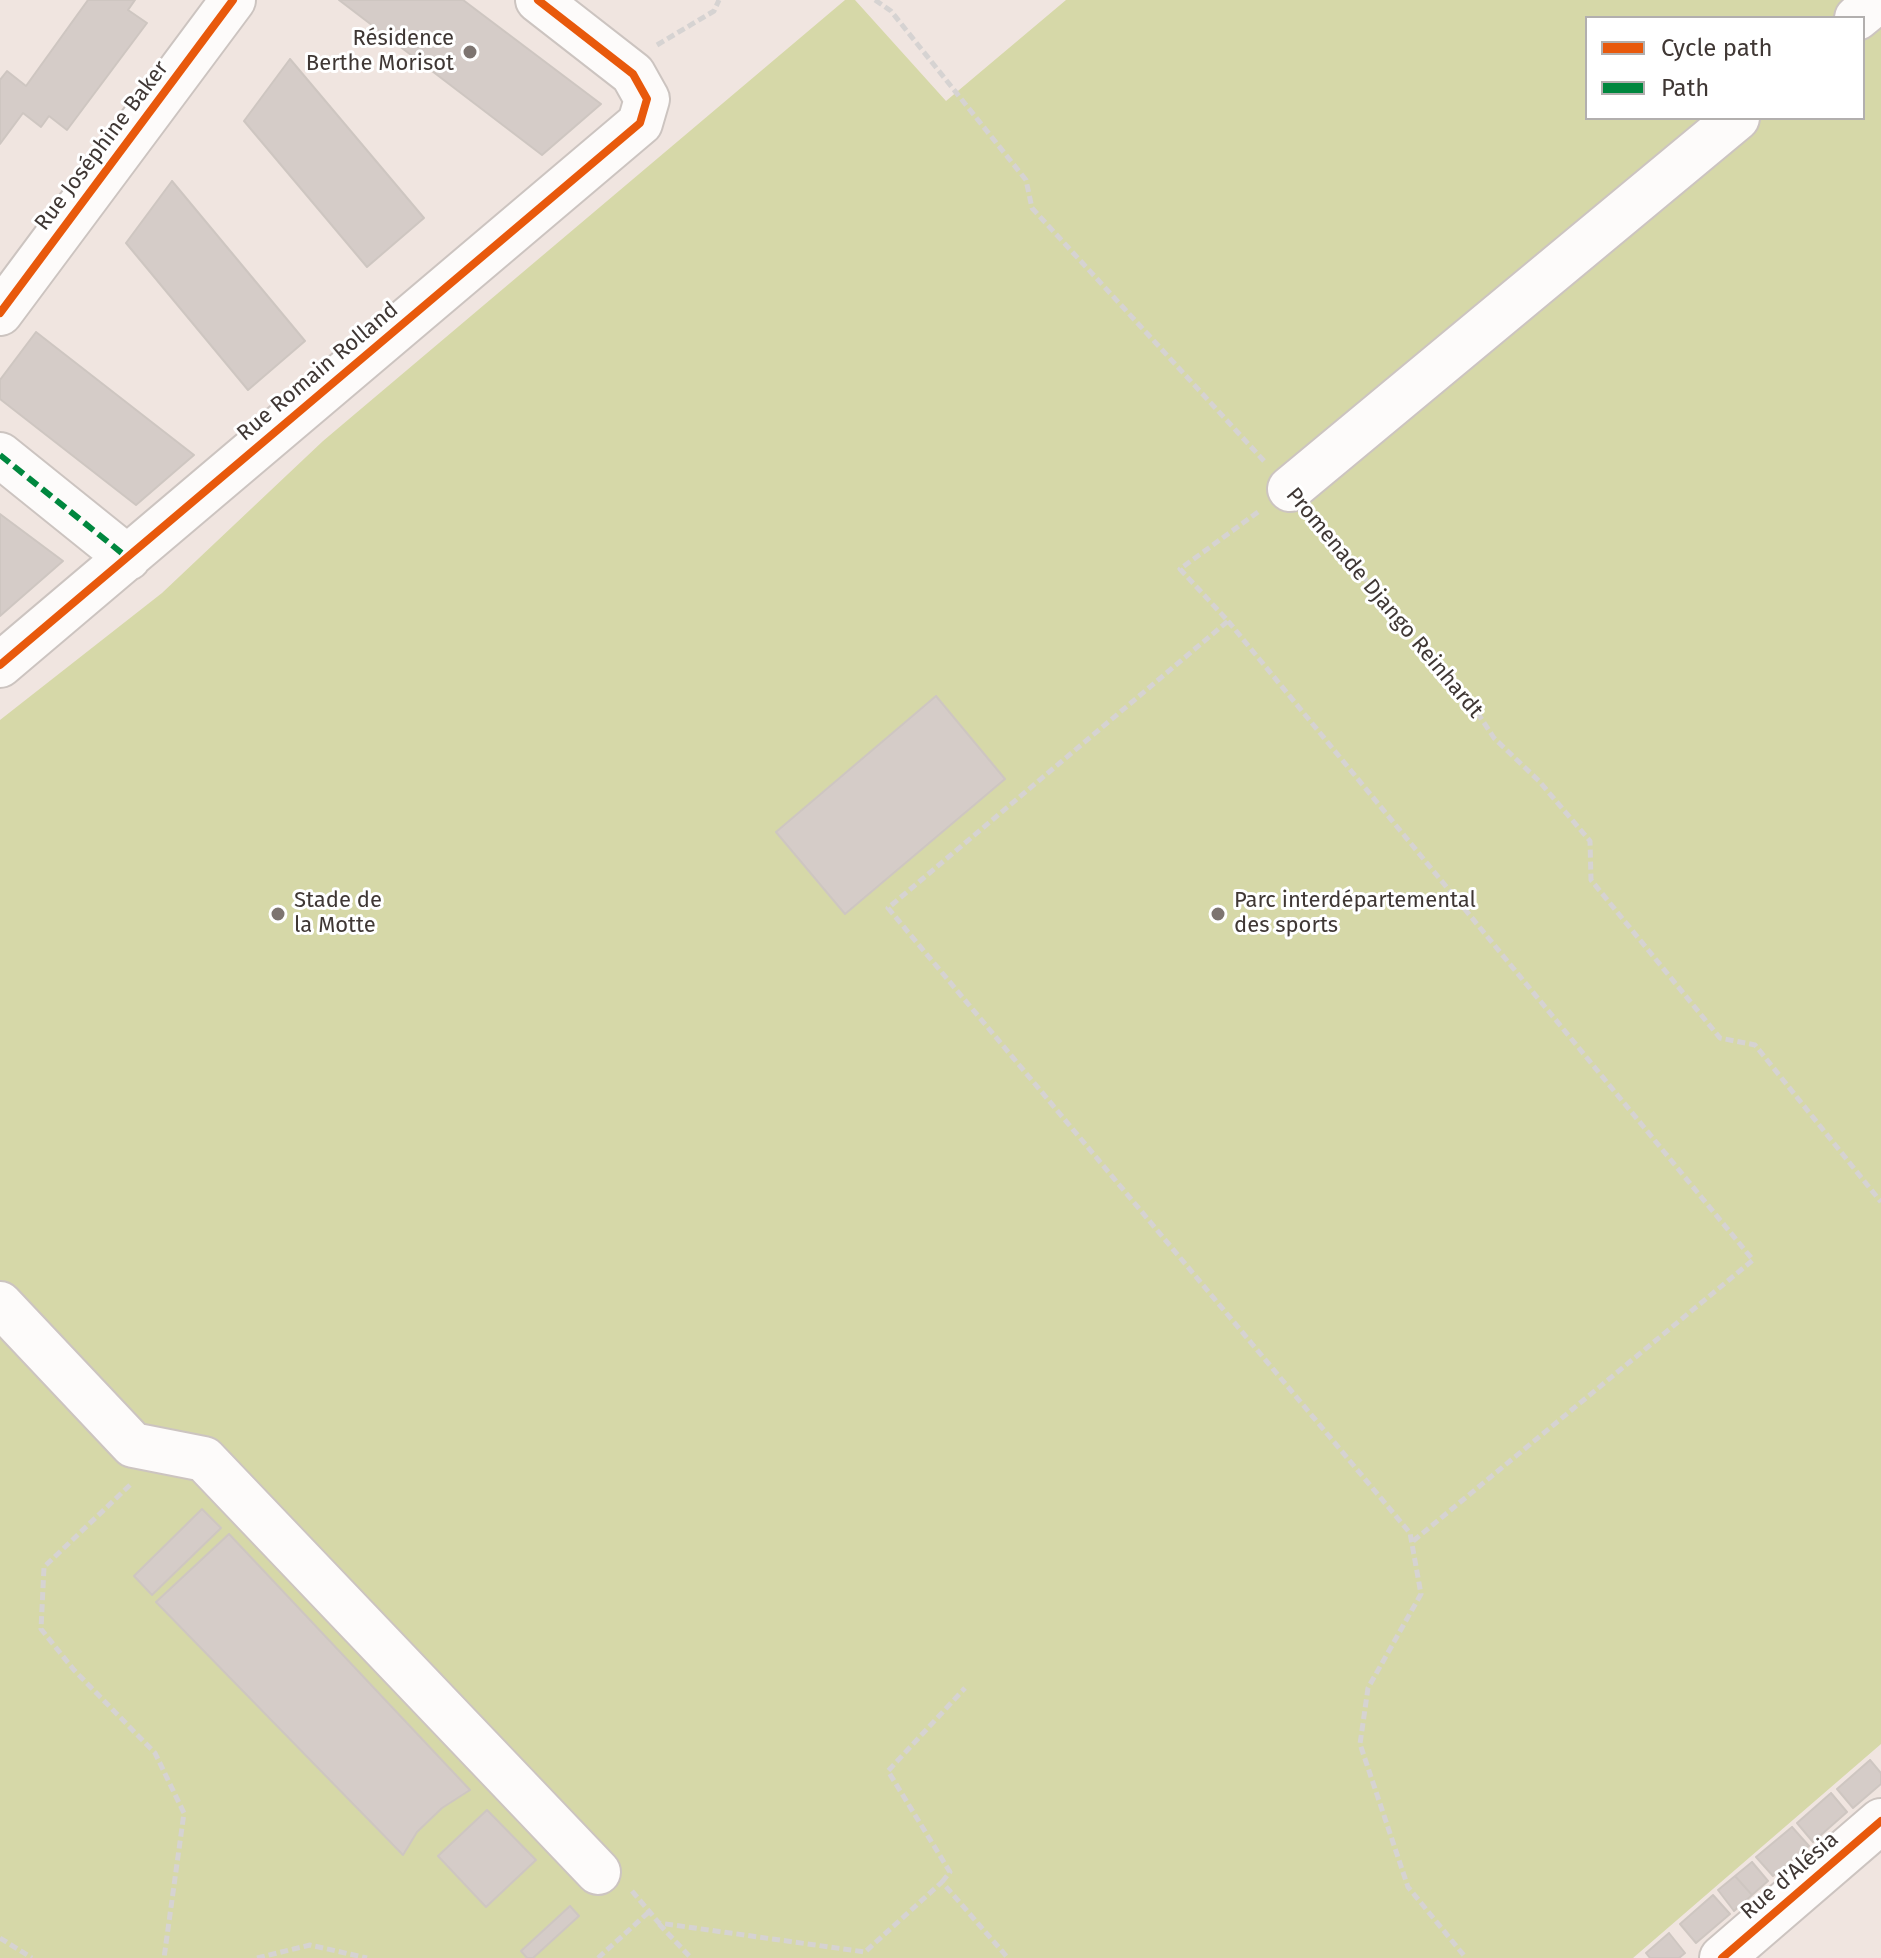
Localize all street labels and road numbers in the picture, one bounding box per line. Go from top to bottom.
street label: Rue Joséphine Baker [30,56,174,236]
street label: Rue Romain Rolland [232,297,404,447]
street label: Promenade Django Reinhardt [1280,482,1488,724]
street label: Rue d'Alésia [1736,1826,1844,1926]

